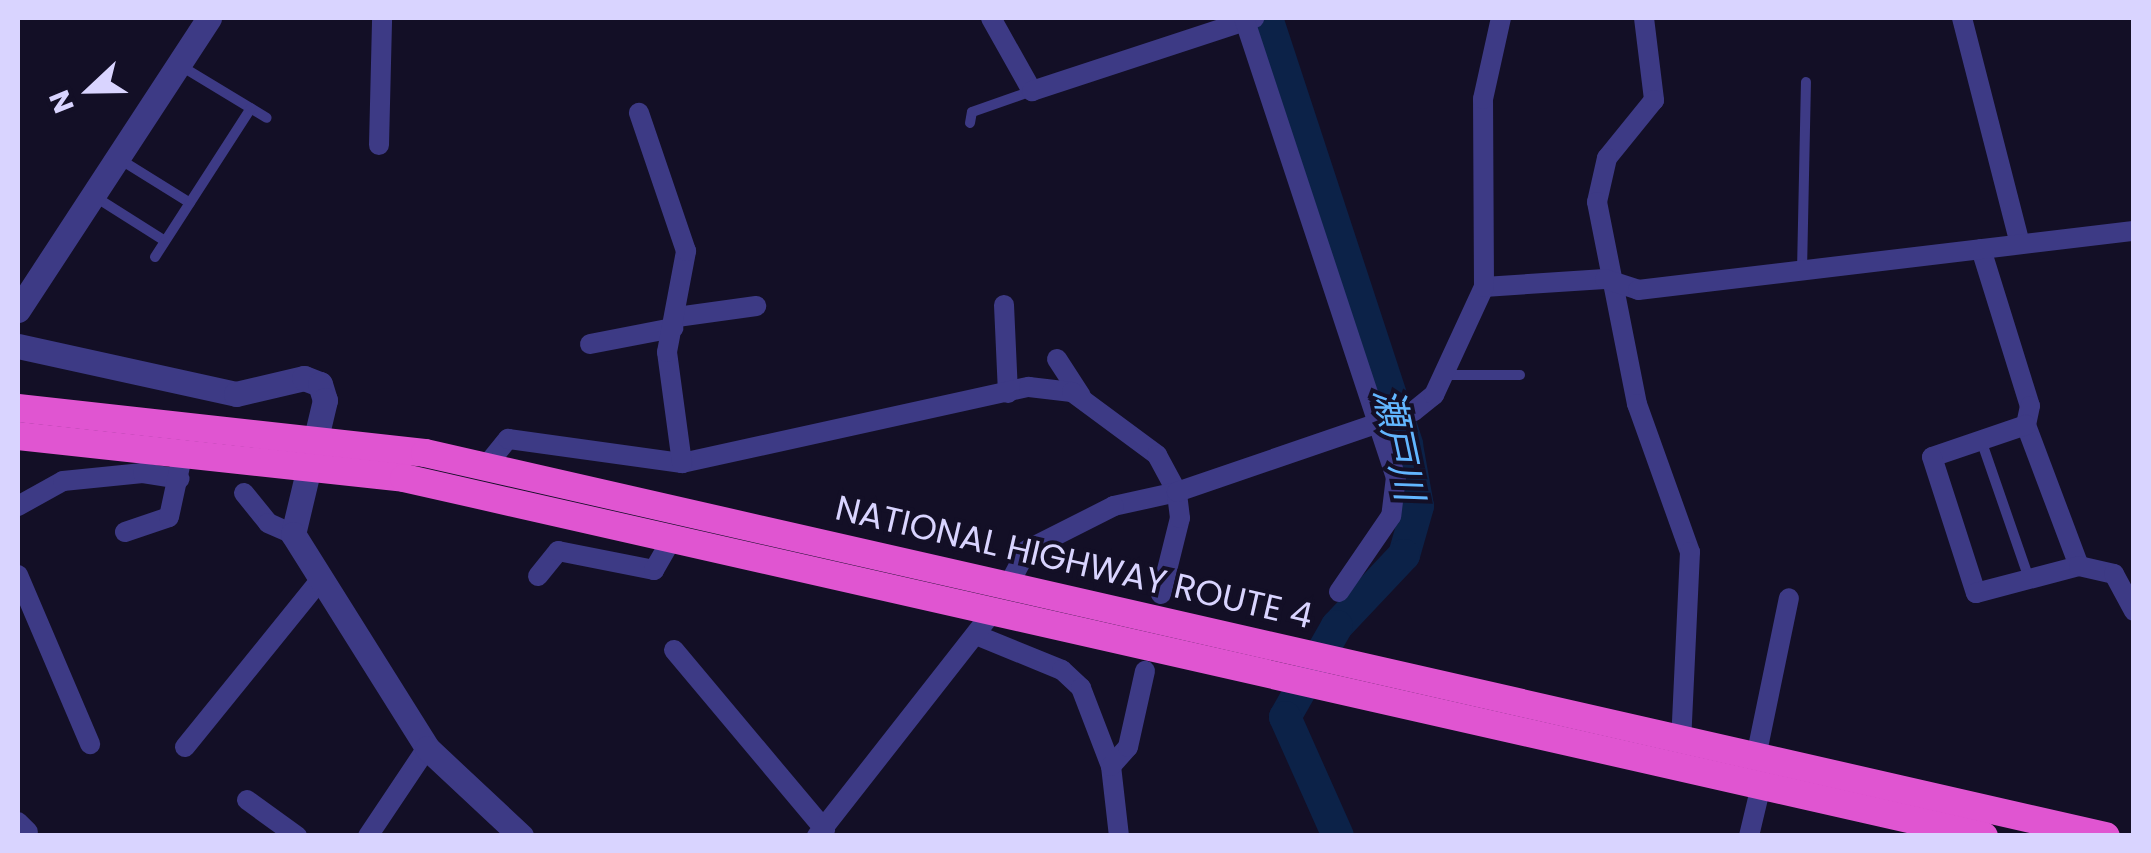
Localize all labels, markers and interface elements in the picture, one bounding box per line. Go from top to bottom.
north arrow [40,40,140,140]
text: N [40,84,84,118]
water label: 瀬戸川 [1365,384,1433,504]
street label: NATIONAL HIGHWAY ROUTE 4 [831,487,1317,637]

